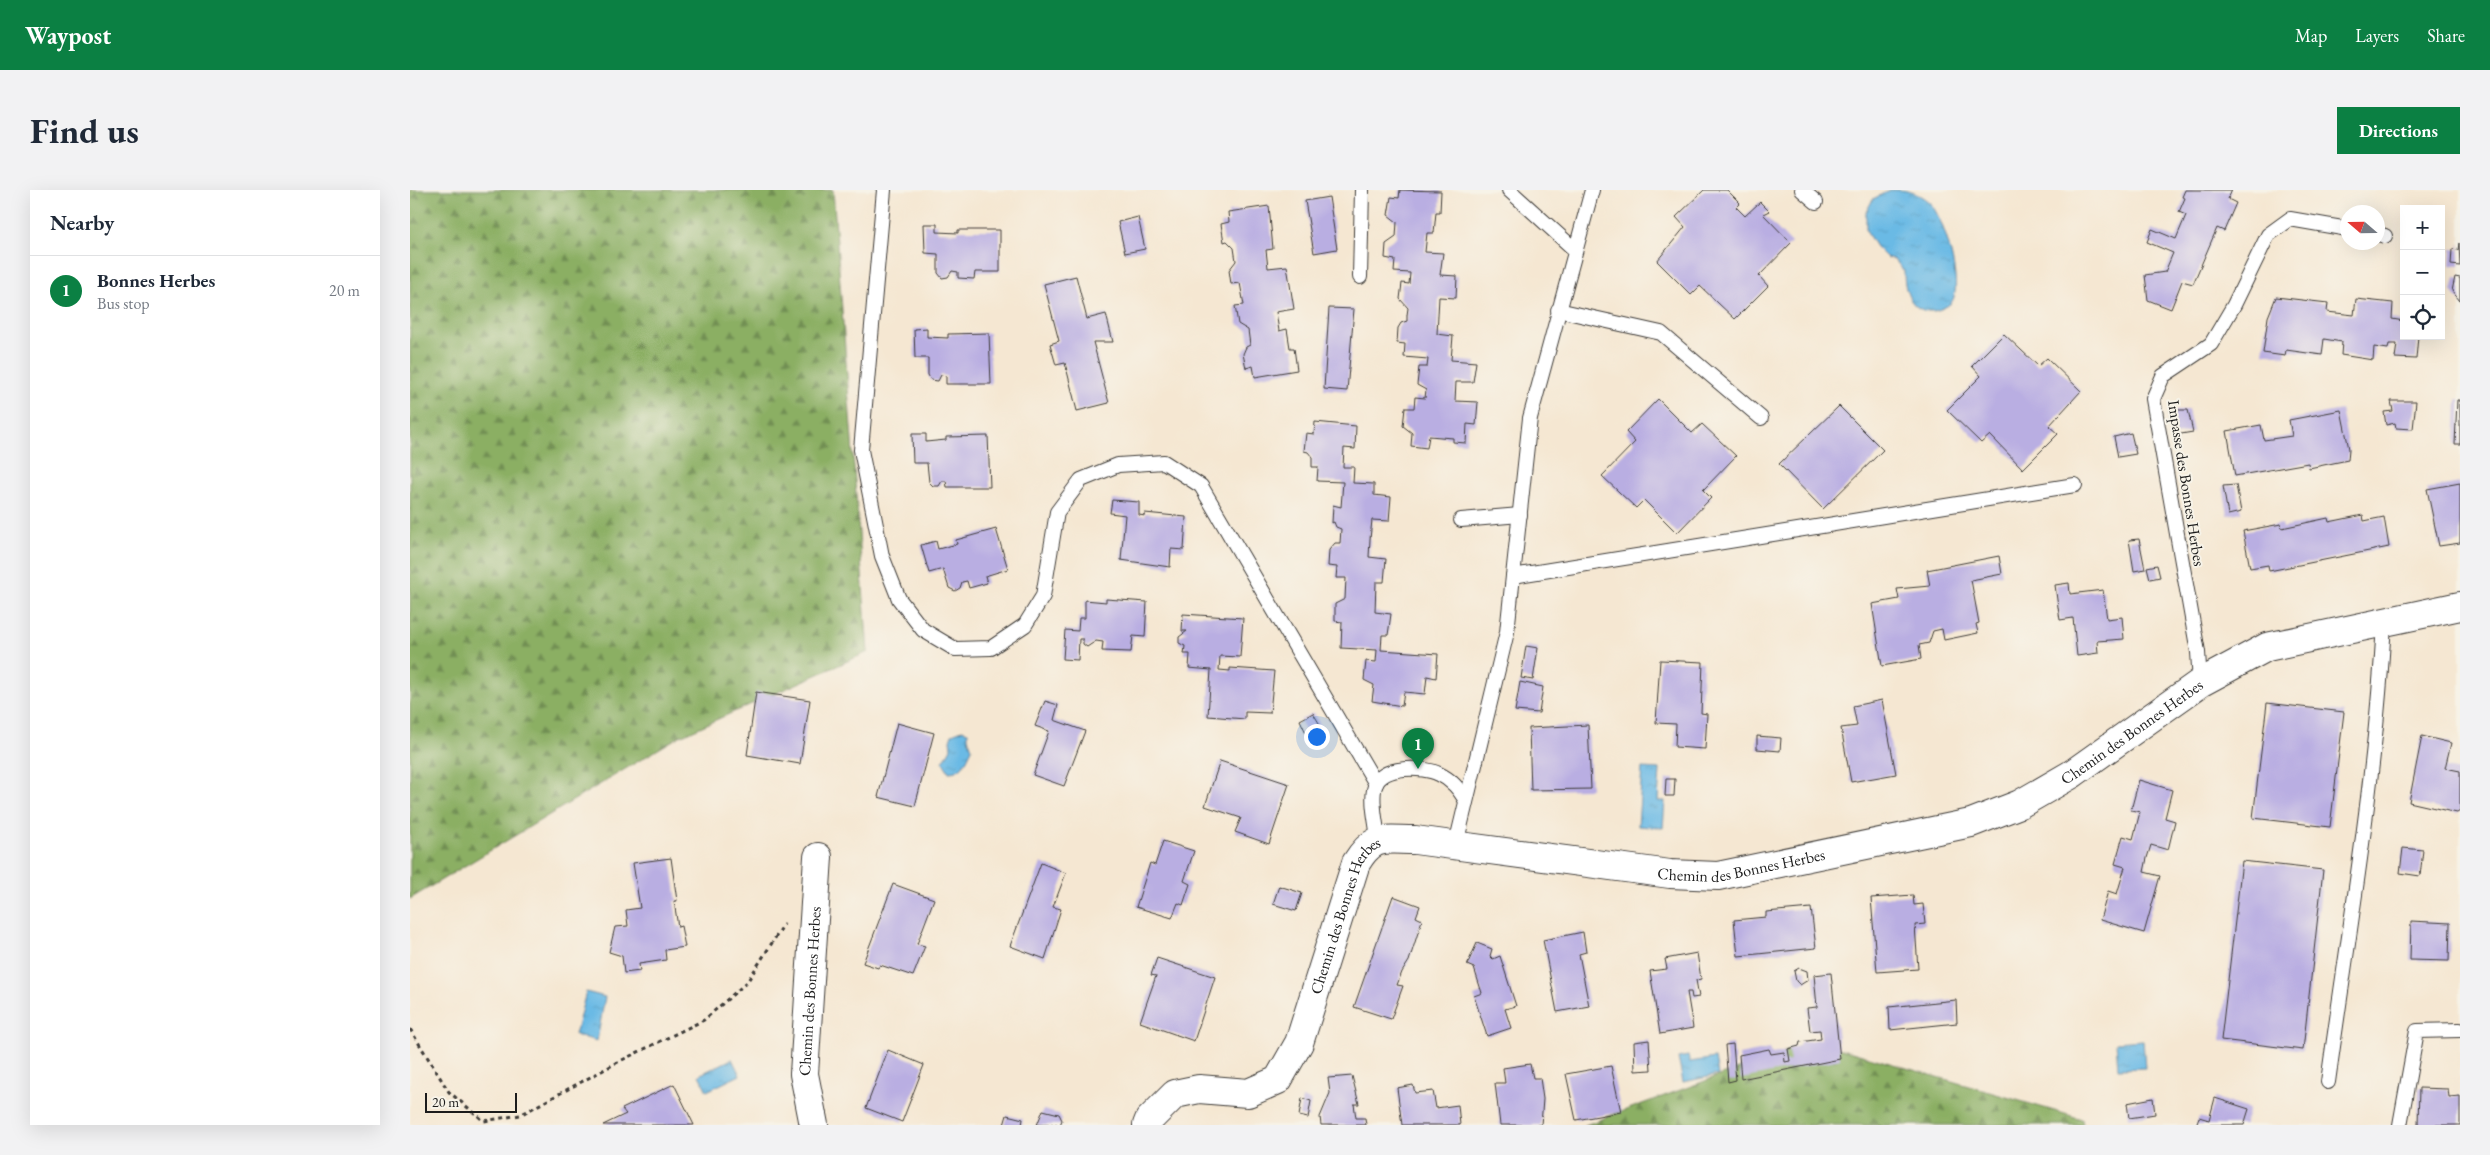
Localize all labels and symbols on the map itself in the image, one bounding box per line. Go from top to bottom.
north arrow [2340,205,2385,250]
street label: Impasse des Bonnes Herbes [2163,399,2210,568]
street label: Chemin des Bonnes Herbes [2057,674,2207,789]
your location [1304,724,1330,750]
pin: 1 [1402,728,1434,769]
street label: Chemin des Bonnes Herbes [1305,831,1383,997]
street label: Chemin des Bonnes Herbes [1656,844,1827,887]
street label: Chemin des Bonnes Herbes [794,906,826,1077]
scale bar [425,1090,518,1113]

